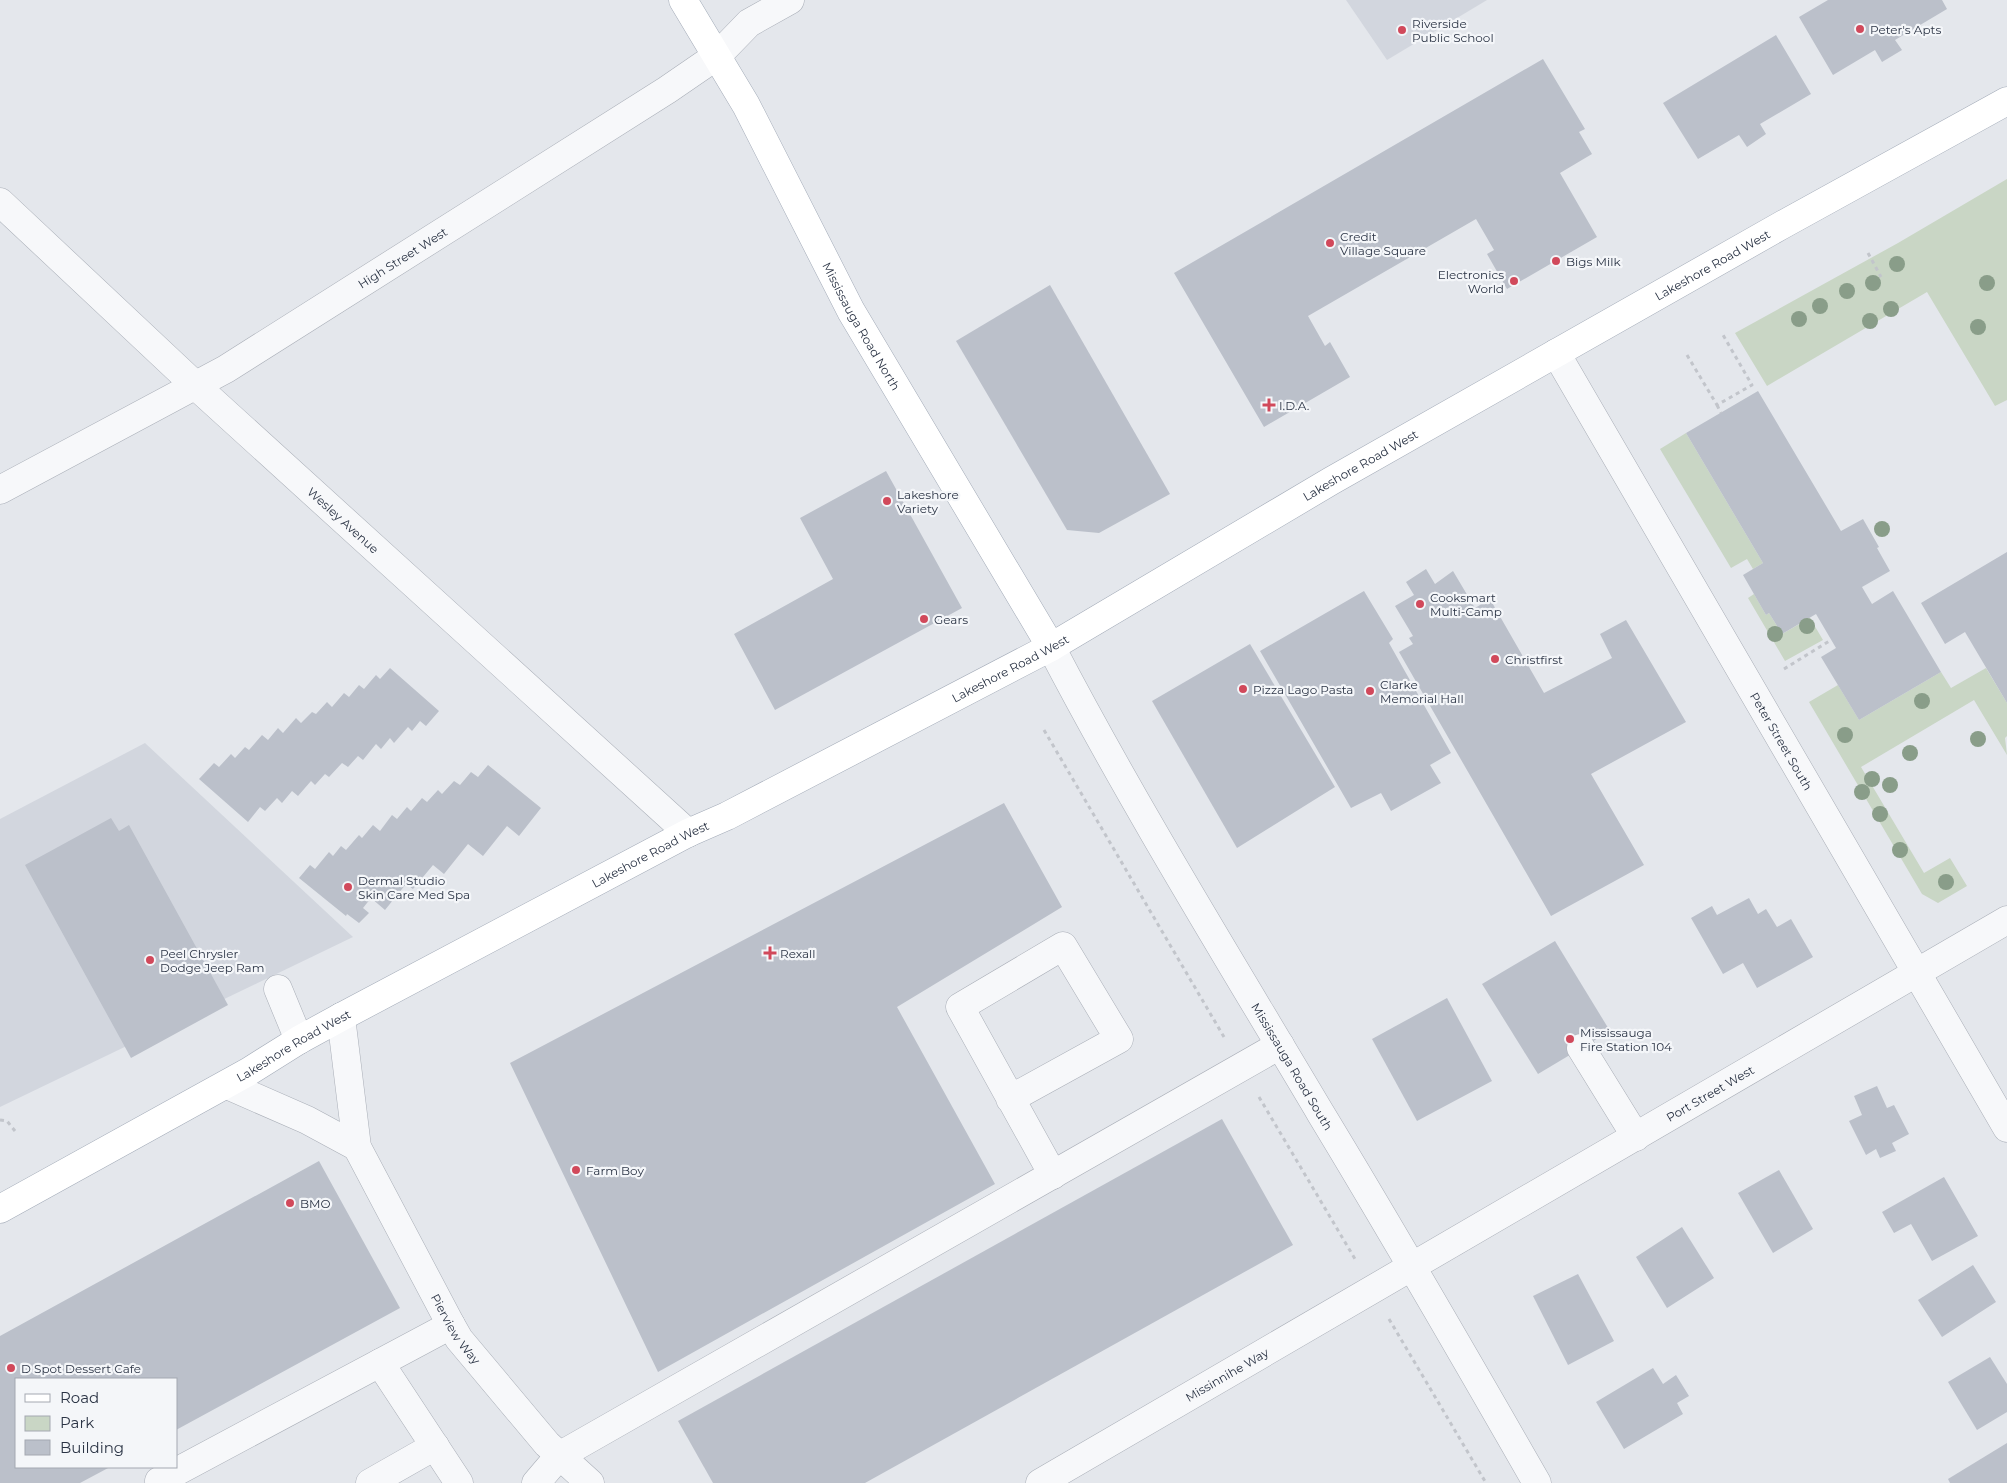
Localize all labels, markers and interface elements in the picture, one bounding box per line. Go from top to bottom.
place label: Riverside Public School [1412,16,1494,45]
place label: Peter's Apts [1870,22,1941,37]
marker: Peter's Apts [1854,23,1866,35]
marker: Riverside Public School [1396,24,1408,36]
street label: High Street West [355,224,450,291]
street label: Lakeshore Road West [1652,226,1773,303]
place label: Credit Village Square [1340,229,1426,258]
marker: Credit Village Square [1324,237,1336,249]
place label: Bigs Milk [1566,254,1621,269]
marker: Bigs Milk [1550,255,1562,267]
street label: Mississauga Road North [820,259,904,393]
place label: Electronics World [1438,267,1504,296]
marker: Electronics World [1508,275,1520,287]
place label: I.D.A. [1279,398,1309,413]
marker: I.D.A. [1263,399,1275,411]
street label: Lakeshore Road West [1300,426,1420,504]
street label: Wesley Avenue [305,484,382,556]
place label: Lakeshore Variety [897,487,959,516]
marker: Lakeshore Variety [881,495,893,507]
place label: Cooksmart Multi-Camp [1430,590,1502,619]
marker: Cooksmart Multi-Camp [1414,598,1426,610]
place label: Gears [934,612,968,627]
marker: Gears [918,613,930,625]
street label: Lakeshore Road West [949,631,1071,705]
place label: Christfirst [1505,652,1563,667]
marker: Christfirst [1489,653,1501,665]
place label: Clarke Memorial Hall [1380,677,1464,706]
place label: Pizza Lago Pasta [1253,682,1353,697]
marker: Pizza Lago Pasta [1237,683,1249,695]
marker: Clarke Memorial Hall [1364,685,1376,697]
street label: Peter Street South [1747,689,1816,793]
street label: Lakeshore Road West [589,817,711,890]
place label: Dermal Studio Skin Care Med Spa [358,873,470,902]
marker: Dermal Studio Skin Care Med Spa [342,881,354,893]
place label: Peel Chrysler Dodge Jeep Ram [160,946,264,975]
place label: Rexall [780,946,816,961]
marker: Rexall [764,947,776,959]
marker: Peel Chrysler Dodge Jeep Ram [144,954,156,966]
street label: Mississauga Road South [1249,1000,1336,1133]
street label: Lakeshore Road West [234,1006,353,1085]
place label: Mississauga Fire Station 104 [1580,1025,1672,1054]
marker: Mississauga Fire Station 104 [1564,1033,1576,1045]
street label: Port Street West [1663,1062,1756,1124]
place label: Farm Boy [586,1163,644,1178]
marker: Farm Boy [570,1164,582,1176]
place label: BMO [300,1196,331,1211]
marker: BMO [284,1197,296,1209]
street label: Pierview Way [428,1291,484,1367]
street label: Missinnihe Way [1182,1344,1271,1404]
place label: D Spot Dessert Cafe [21,1361,141,1376]
marker: D Spot Dessert Cafe [5,1362,17,1374]
legend [15,1378,178,1468]
text: Road [60,1388,99,1407]
text: Park [60,1413,94,1432]
text: Building [60,1438,124,1457]

